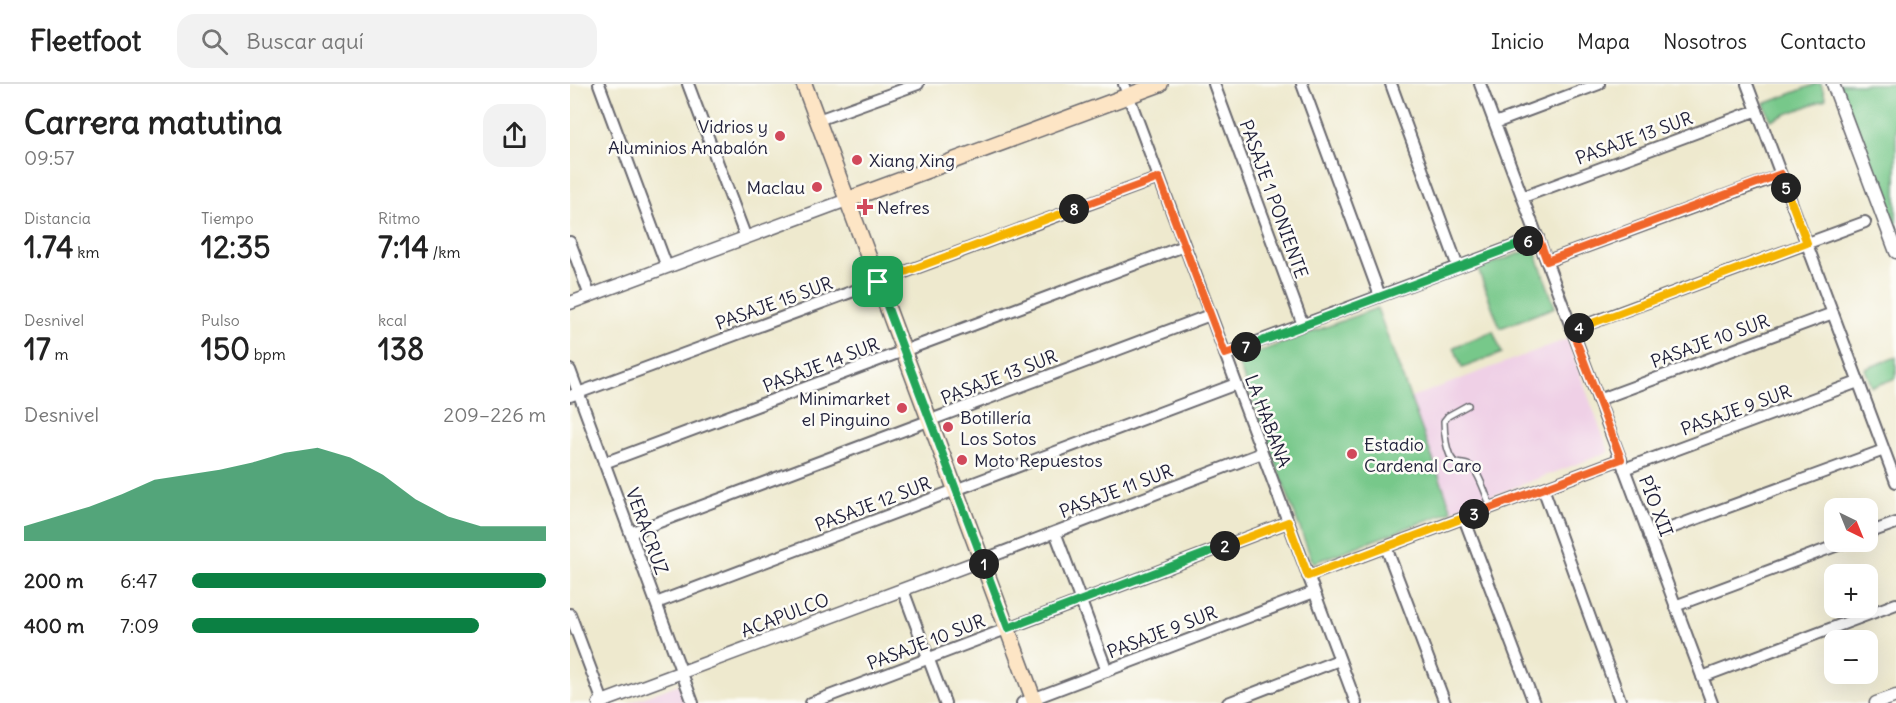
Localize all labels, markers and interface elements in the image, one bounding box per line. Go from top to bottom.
search box [177,14,597,68]
text: Fleetfoot [30,23,141,59]
icon: search [198,25,231,58]
text: Buscar aquí [246,27,364,55]
text: Inicio [1491,28,1544,55]
text: Mapa [1577,28,1630,55]
text: Nosotros [1663,28,1747,55]
text: Contacto [1780,28,1866,55]
text: Carrera matutina [24,101,282,143]
button: share [483,104,546,167]
street label: PASAJE 13 SUR [1572,106,1696,170]
place label: Vidrios y Aluminios Anabalón [608,115,768,159]
street label: PASAJE 1 PONIENTE [1235,117,1313,281]
marker: Vidrios y Aluminios Anabalón [773,129,787,143]
text: 09:57 [24,145,74,170]
place label: Xiang Xing [869,149,955,172]
marker: Xiang Xing [850,153,864,167]
pin: 5 [1771,173,1801,203]
place label: Maclau [746,176,805,199]
text: 5 [1781,178,1791,198]
marker: Maclau [810,180,824,194]
pin: 8 [1059,194,1089,224]
place label: Nefres [877,196,930,219]
text: 8 [1069,199,1079,219]
marker: Nefres [858,200,872,214]
text: Distancia [24,208,91,228]
text: Tiempo [201,208,254,228]
text: Ritmo [378,208,420,228]
pin: 6 [1513,226,1543,256]
text: 1.74 [24,228,74,266]
text: 12:35 [201,228,270,266]
text: 7:14 [378,228,429,266]
text: 6 [1523,231,1533,251]
text: km [74,242,100,262]
text: /km [429,242,461,262]
pin [852,256,903,307]
icon: arrive [861,265,894,298]
street label: PASAJE 15 SUR [712,271,836,335]
street label: PASAJE 10 SUR [1648,309,1772,373]
text: Desnivel [24,310,84,330]
text: Pulso [201,310,240,330]
text: kcal [378,310,407,330]
pin: 4 [1564,313,1594,343]
text: 4 [1574,318,1584,338]
text: 17 [24,330,51,368]
text: 150 [201,330,250,368]
text: 138 [378,330,424,368]
street label: PASAJE 14 SUR [759,332,883,398]
pin: 7 [1231,332,1261,362]
text: 7 [1242,337,1250,357]
text: m [51,344,68,364]
text: bpm [250,344,286,364]
street label: PASAJE 13 SUR [938,344,1060,410]
street label: LA HABANA [1240,371,1296,471]
street label: PASAJE 9 SUR [1678,379,1794,441]
place label: Minimarket el Pinguino [799,387,890,431]
marker: Minimarket el Pinguino [895,401,909,415]
text: Desnivel [24,402,99,427]
text: 209–226 m [443,402,546,427]
place label: Botillería Los Sotos [960,406,1037,450]
marker: Botillería Los Sotos [941,420,955,434]
place label: Estadio Cardenal Caro [1364,433,1482,477]
marker: Estadio Cardenal Caro [1345,447,1359,461]
place label: Moto Repuestos [974,449,1103,472]
marker: Moto Repuestos [955,453,969,467]
street label: PASAJE 11 SUR [1056,459,1176,523]
street label: PASAJE 12 SUR [812,471,934,537]
street label: PÍO XII [1634,472,1678,540]
street label: VERACRUZ [621,484,673,578]
north arrow [1824,498,1878,552]
map controls [1824,498,1878,684]
pin: 3 [1459,499,1489,529]
text: 3 [1469,504,1479,524]
pin: 2 [1210,531,1240,561]
text: 2 [1221,536,1229,556]
pin: 1 [969,549,999,579]
text: 1 [981,554,987,574]
button: + [1824,564,1878,618]
text: 200 m [24,568,84,593]
text: 6:47 [120,568,157,593]
street label: ACAPULCO [738,588,832,642]
street label: PASAJE 9 SUR [1104,601,1220,663]
street label: PASAJE 10 SUR [864,609,988,675]
text: 400 m [24,613,84,638]
text: 7:09 [120,613,159,638]
button: − [1824,630,1878,684]

